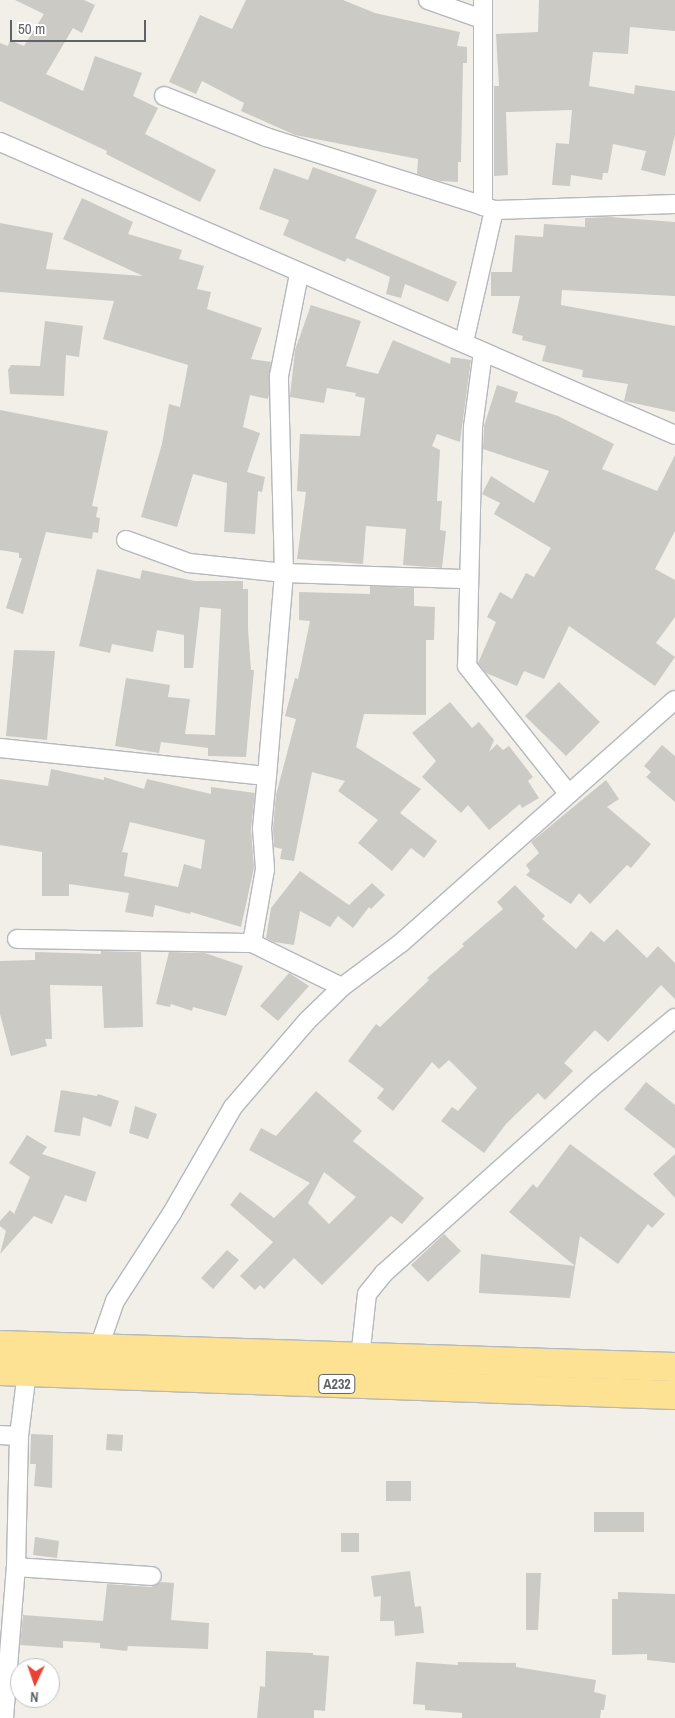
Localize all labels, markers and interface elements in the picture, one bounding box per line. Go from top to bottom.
scale bar [12,10,149,42]
text: 50 m [18,18,45,39]
road number: A232 [318,1372,356,1396]
north arrow [10,1658,60,1708]
text: N [30,1688,39,1706]

